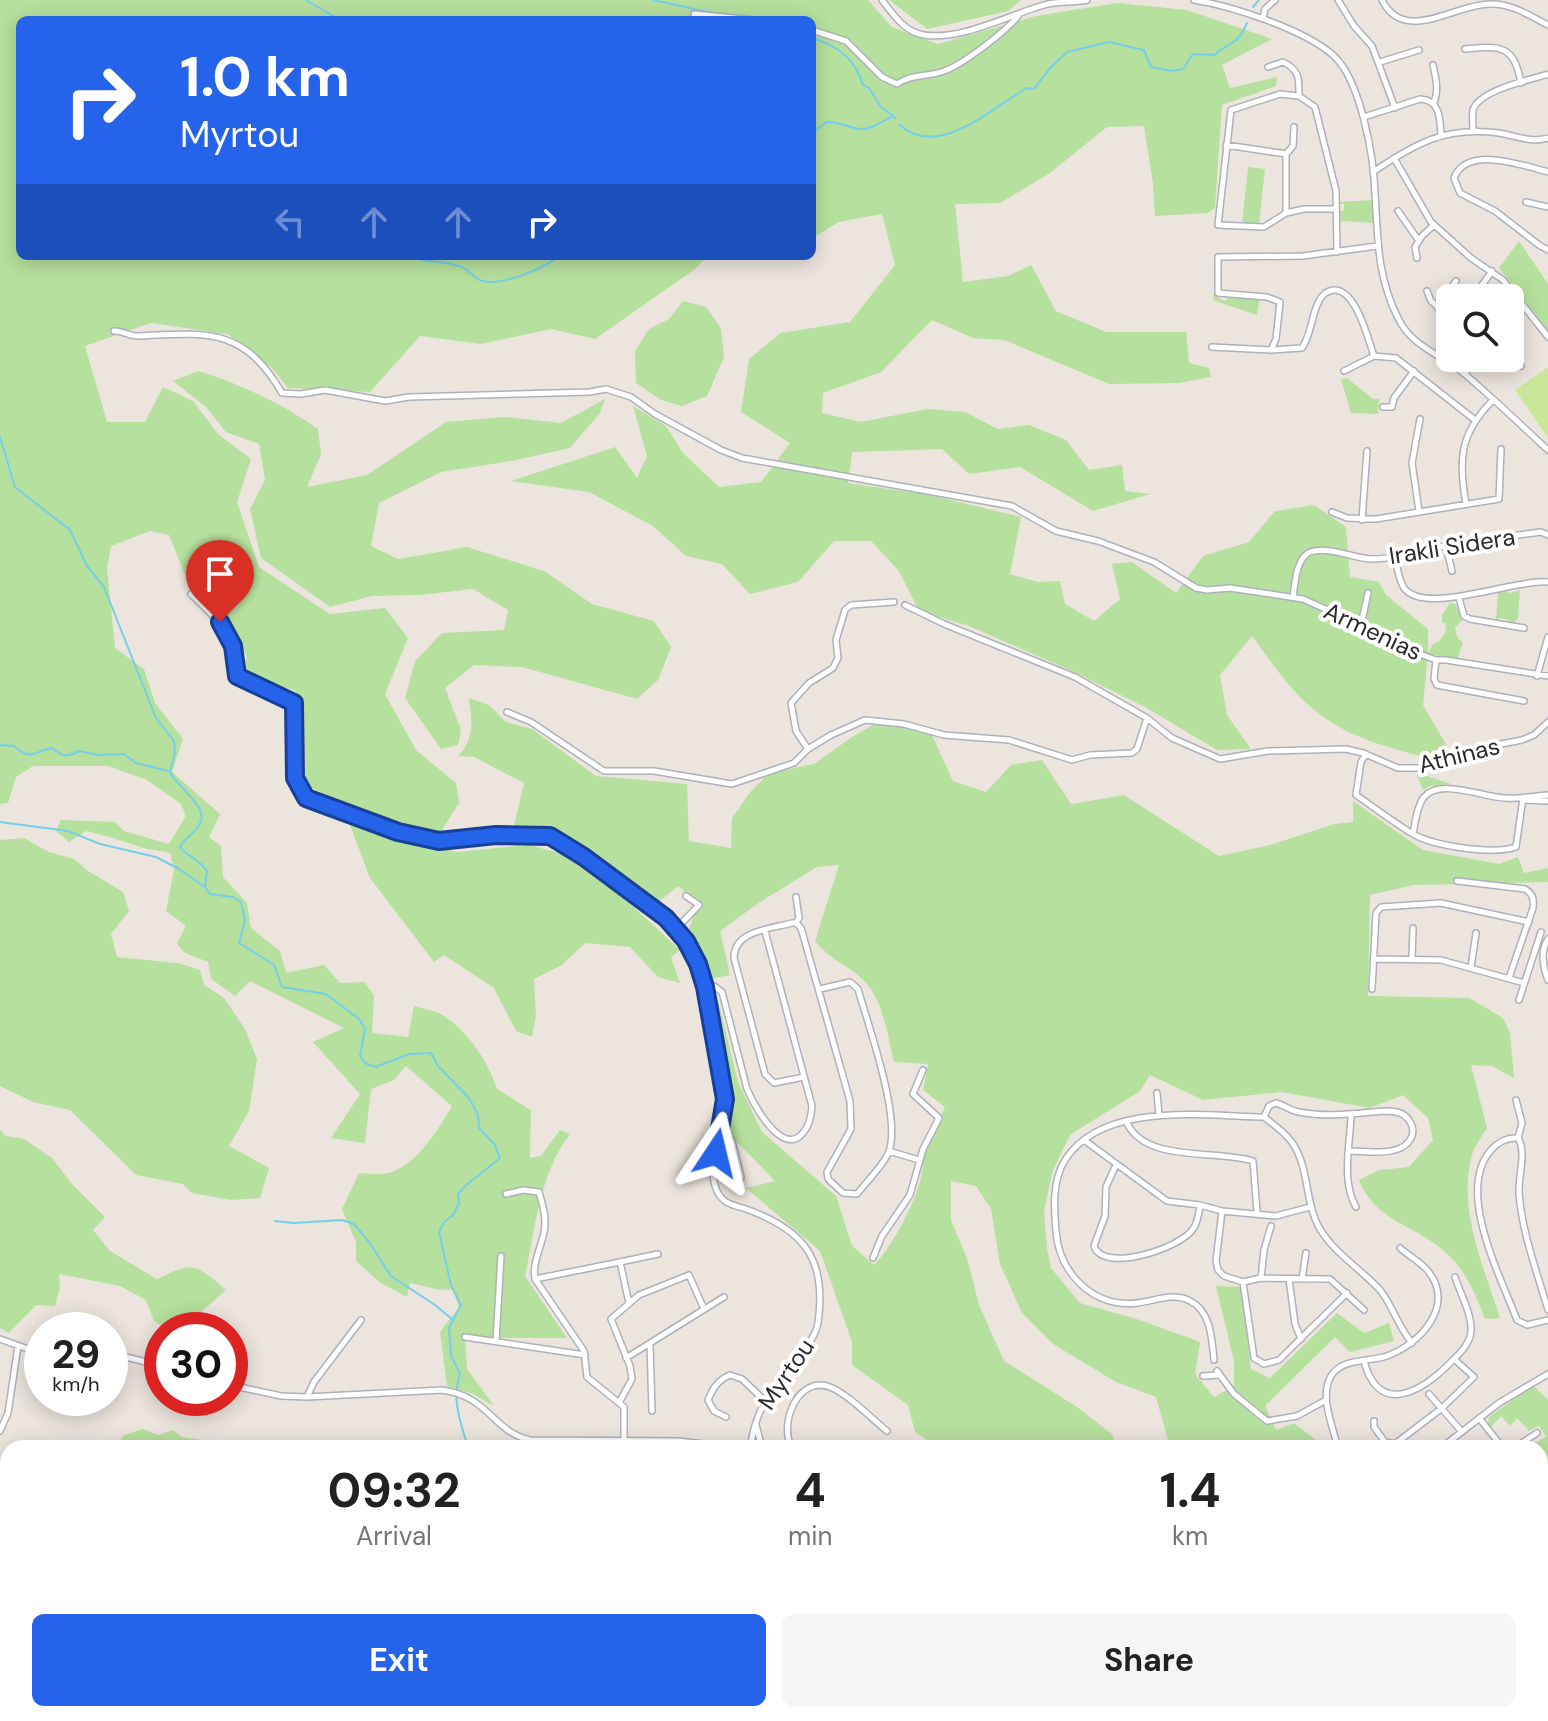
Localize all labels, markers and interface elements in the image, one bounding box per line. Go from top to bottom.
text: 1.0 km [180,40,350,113]
icon: right [48,48,152,152]
text: Myrtou [180,111,299,158]
icon: left [268,200,312,244]
icon: ahead [352,200,396,244]
icon: ahead [436,200,480,244]
icon: right [520,200,564,244]
map controls [1436,284,1524,372]
button: search [1436,284,1524,372]
street label: Irakli Sidera [1387,521,1517,571]
pin [186,540,254,622]
icon: arrive [198,552,242,596]
street label: Armenias [1319,595,1427,667]
street label: Athinas [1415,730,1503,780]
position arrow [674,1111,758,1195]
speed limit sign: 30 [144,1312,248,1416]
text: 29 [52,1328,100,1380]
street label: Myrtou [751,1332,821,1416]
text: km/h [52,1371,100,1397]
text: 09:32 [327,1459,461,1522]
text: 4 [795,1459,826,1522]
text: 1.4 [1160,1459,1221,1522]
text: Arrival [356,1519,432,1553]
text: min [788,1519,832,1553]
text: km [1172,1519,1208,1553]
button: Exit [32,1614,766,1706]
button: Share [782,1614,1516,1706]

